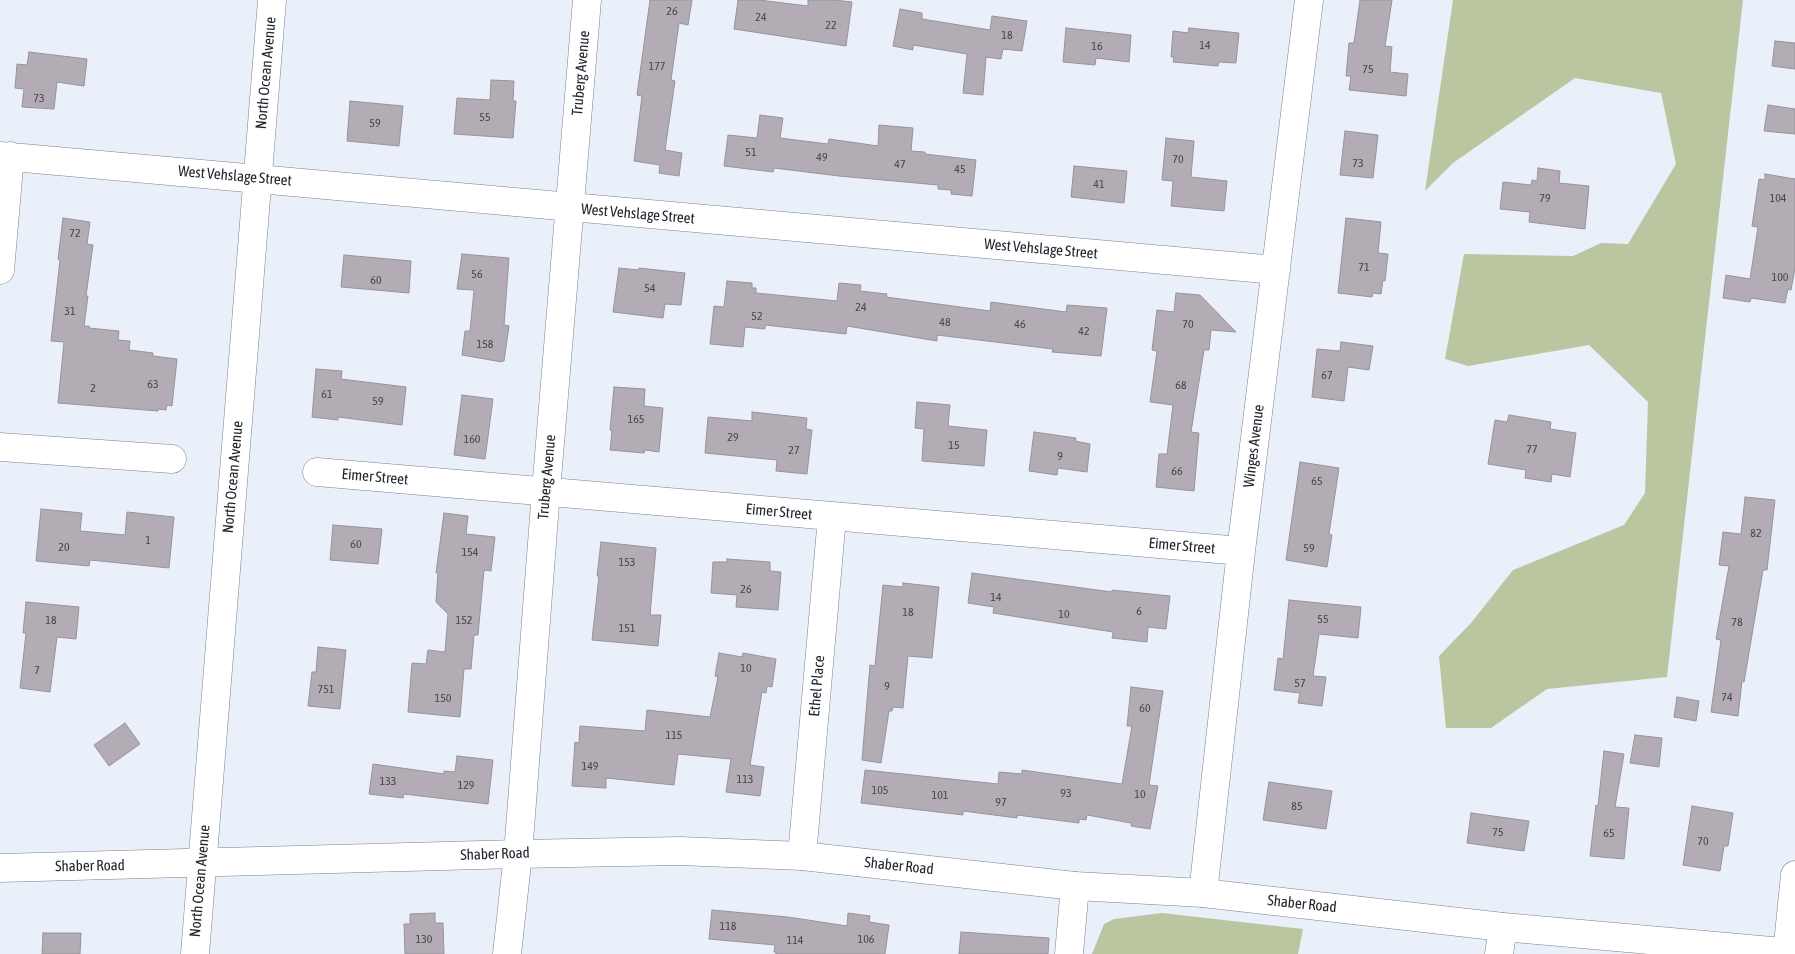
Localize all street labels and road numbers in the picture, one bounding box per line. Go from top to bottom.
street label: North Ocean Avenue [252,16,280,130]
street label: Truberg Avenue [568,30,594,116]
street label: West Vehslage Street [177,162,293,190]
street label: West Vehslage Street [580,200,696,228]
street label: West Vehslage Street [983,235,1099,263]
street label: Winges Avenue [1240,403,1268,489]
street label: North Ocean Avenue [219,420,247,534]
street label: Truberg Avenue [534,434,560,520]
street label: Eimer Street [341,465,409,489]
street label: Eimer Street [745,500,813,524]
street label: Eimer Street [1148,534,1216,558]
street label: Ethel Place [805,655,829,717]
street label: North Ocean Avenue [186,824,214,938]
street label: Shaber Road [460,844,530,864]
street label: Shaber Road [863,853,935,879]
street label: Shaber Road [55,856,125,876]
street label: Shaber Road [1266,891,1338,917]

